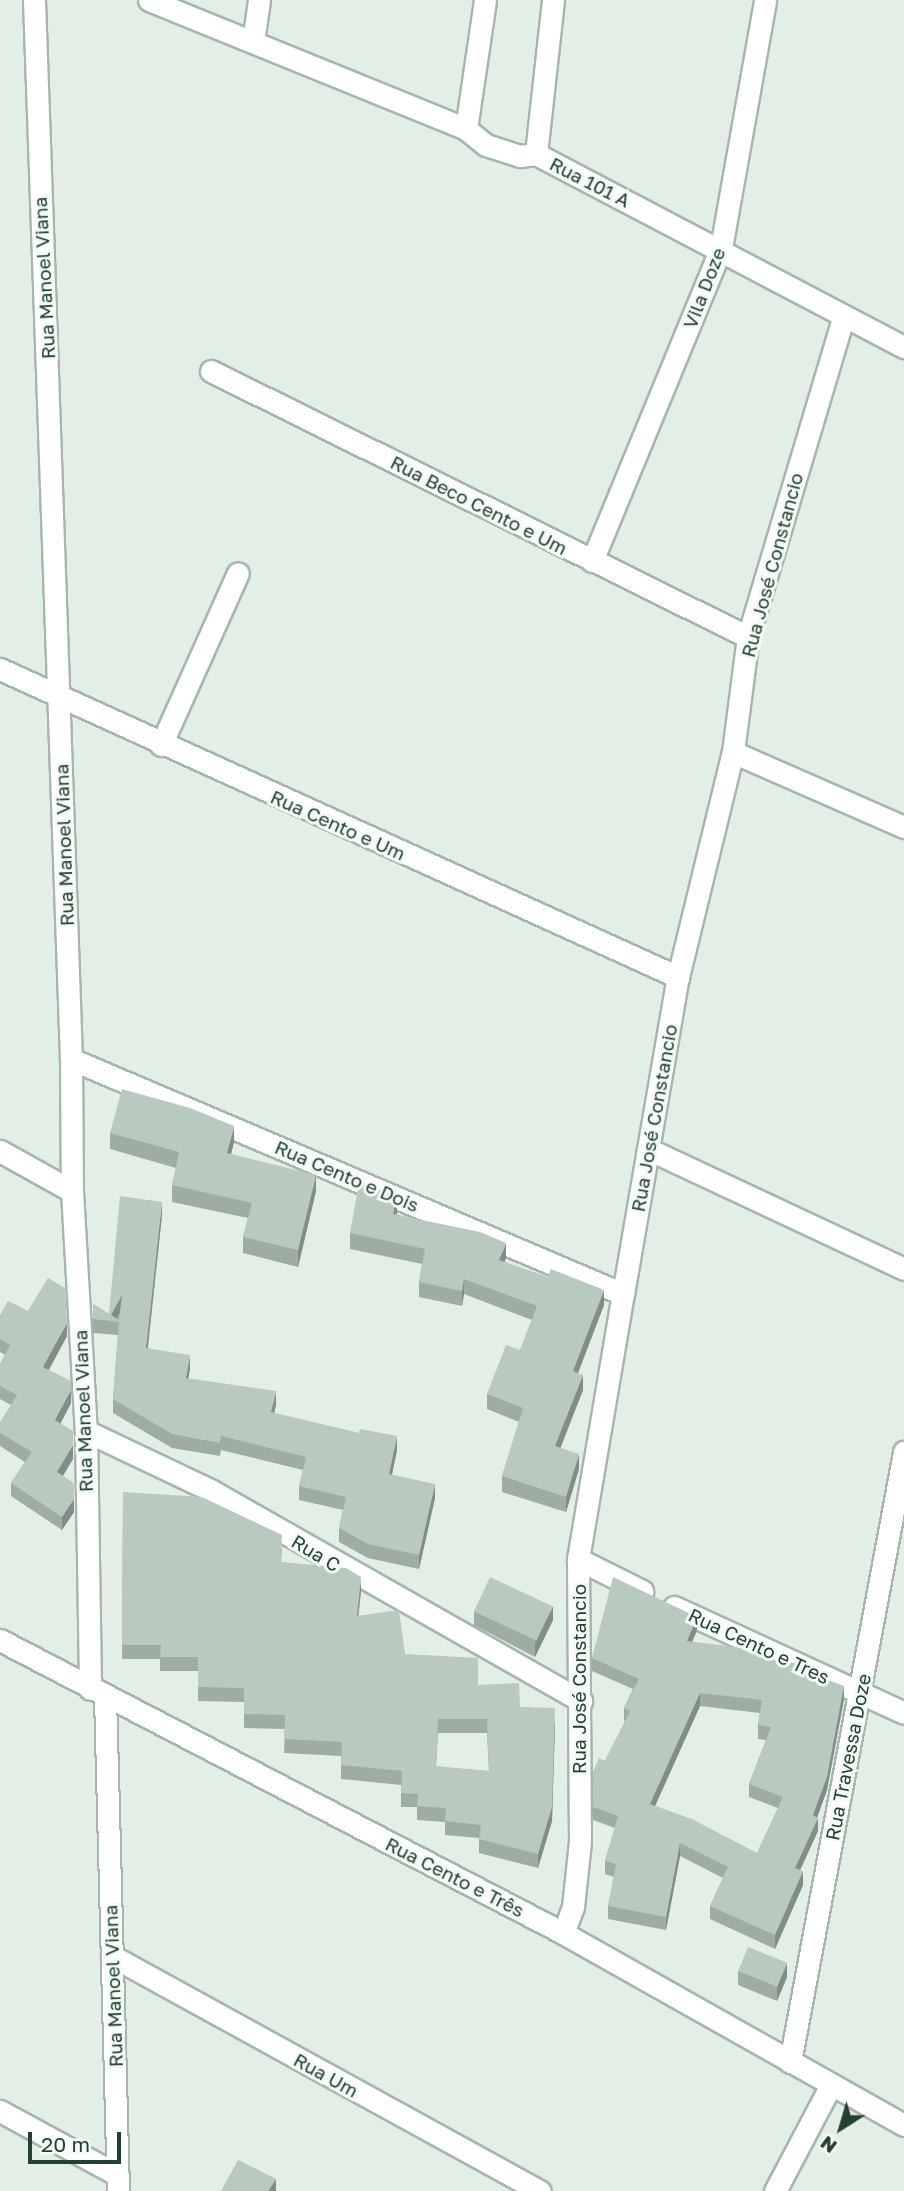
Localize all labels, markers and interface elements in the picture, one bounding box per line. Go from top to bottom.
street label: Rua 101 A [546,152,634,212]
street label: Rua Manoel Viana [28,196,60,360]
street label: Vila Doze [678,244,730,332]
street label: Rua Beco Cento e Um [387,450,571,560]
street label: Rua José Constancio [736,470,808,660]
street label: Rua Manoel Viana [50,763,78,927]
street label: Rua Cento e Um [267,785,409,865]
street label: Rua José Constancio [626,1022,682,1214]
street label: Rua Cento e Dois [272,1135,422,1217]
street label: Rua Manoel Viana [69,1329,97,1493]
street label: Rua C [288,1530,344,1576]
street label: Rua José Constancio [568,1584,590,1774]
street label: Rua Cento e Tres [685,1603,833,1689]
street label: Rua Travessa Doze [821,1672,875,1842]
street label: Rua Cento e Três [382,1832,528,1922]
street label: Rua Manoel Viana [99,1904,127,2068]
street label: Rua Um [290,2048,362,2102]
north arrow [806,2093,876,2163]
scale bar [32,2118,124,2162]
text: 20 m [41,2131,90,2157]
text: N [815,2132,841,2159]

